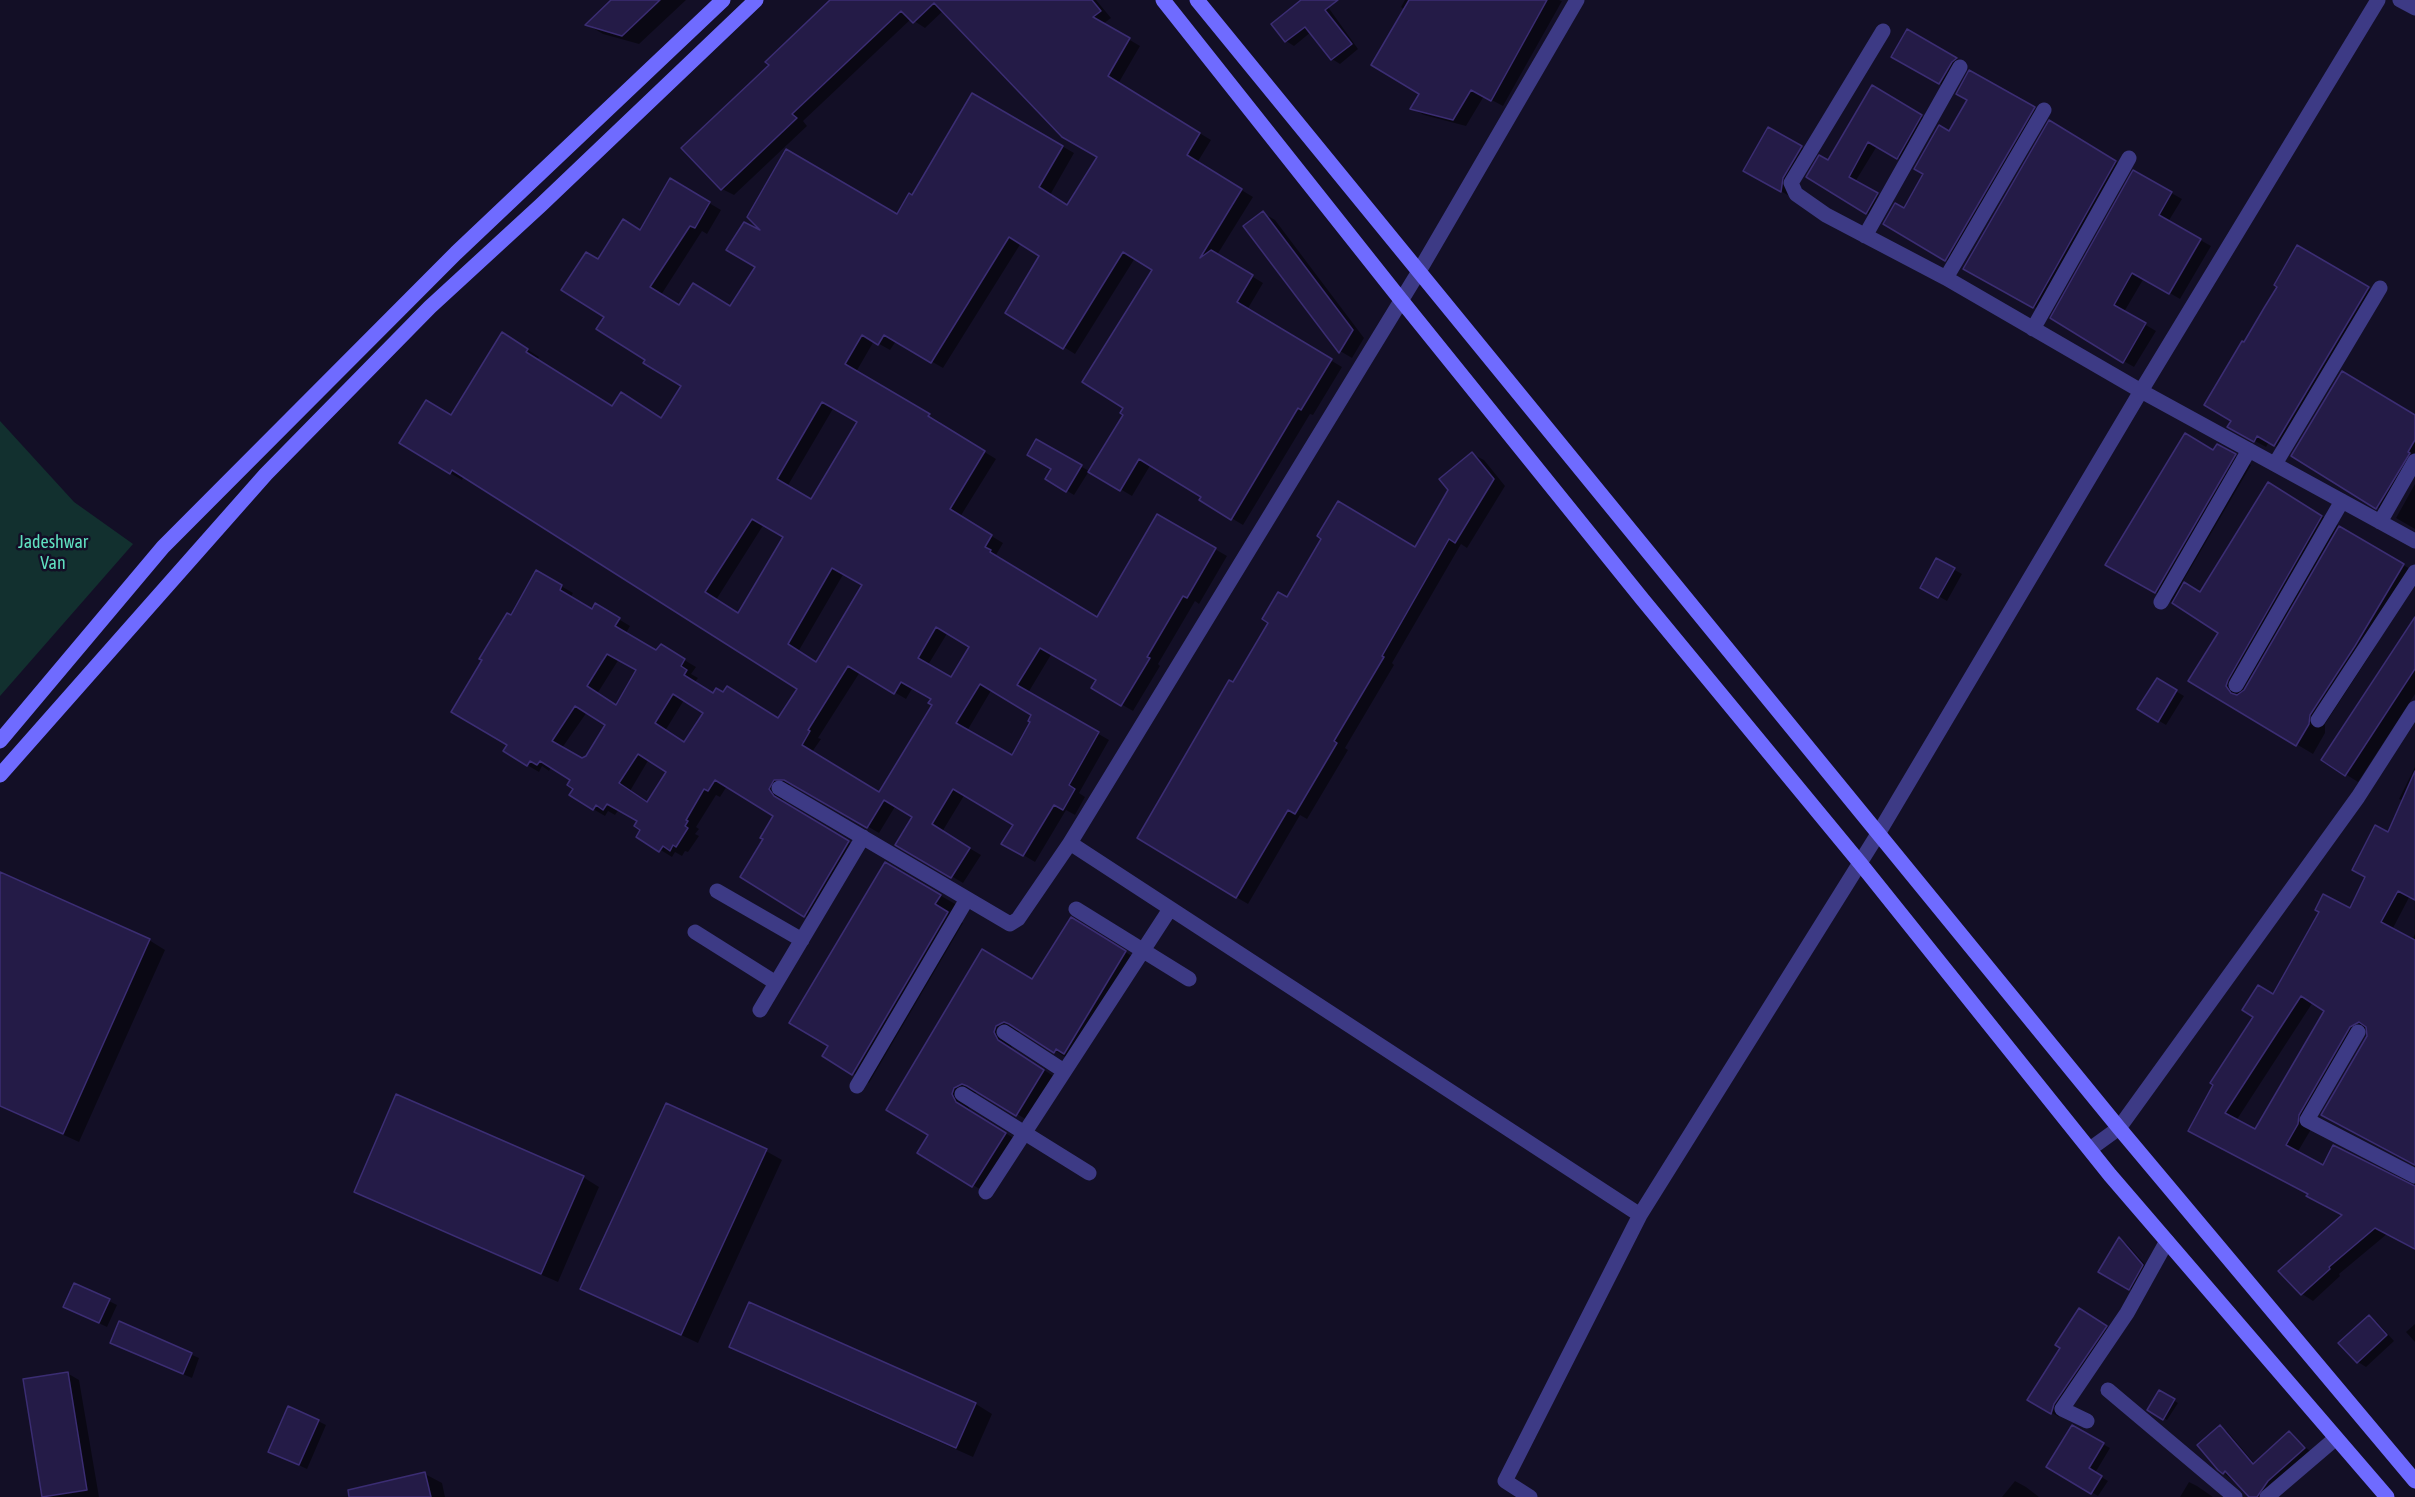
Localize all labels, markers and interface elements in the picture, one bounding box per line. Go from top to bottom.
park label: Jadeshwar Van [18,531,88,574]

